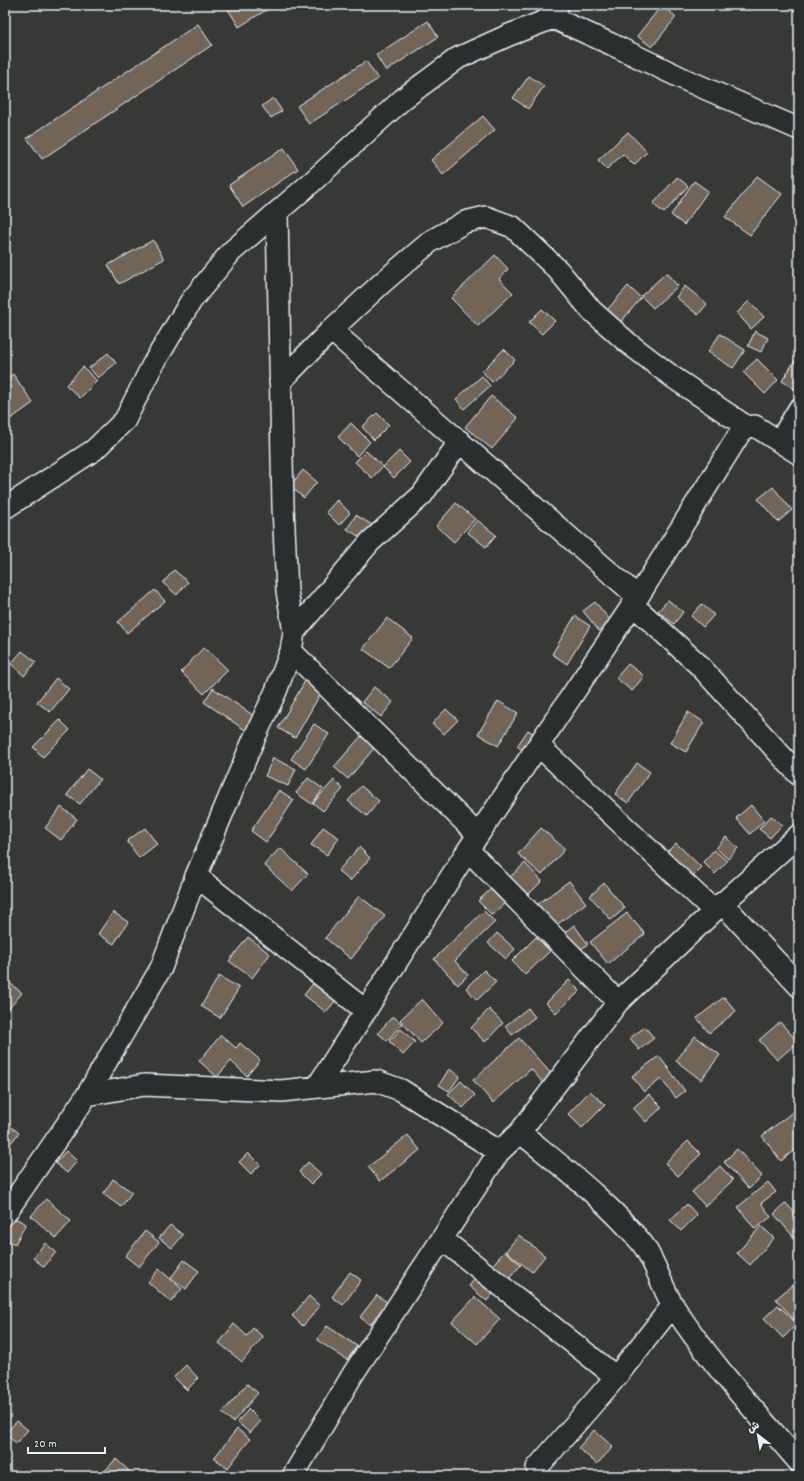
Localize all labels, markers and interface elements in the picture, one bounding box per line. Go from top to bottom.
north arrow [738,1415,778,1455]
text: ش [745,1418,763,1438]
scale bar [28,1429,105,1455]
text: 20 m [34,1436,57,1453]

